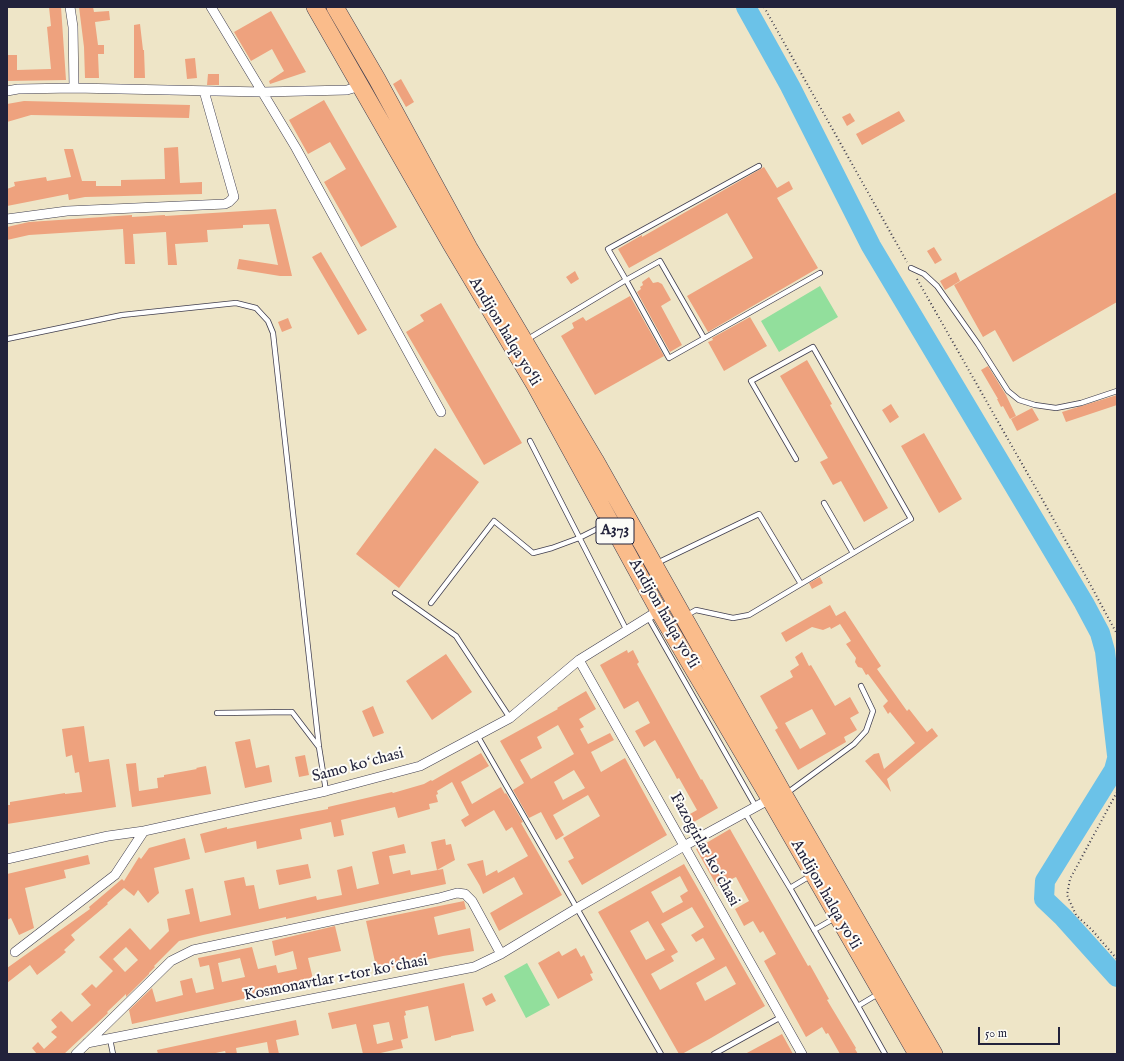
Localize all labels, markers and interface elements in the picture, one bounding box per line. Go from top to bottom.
street label: Andijon halqa yo‘li [464,274,544,390]
road number: A373 [596,518,634,544]
street label: Andijon halqa yo‘li [624,556,702,672]
street label: Samo koʻchasi [310,745,406,787]
street label: Fazogirlar koʻchasi [665,790,743,910]
street label: Andijon halqa yo‘li [786,837,864,953]
street label: Kosmonavtlar 1-tor koʻchasi [243,952,429,1006]
scale bar [980,1019,1062,1045]
text: 50 m [985,1026,1007,1041]

